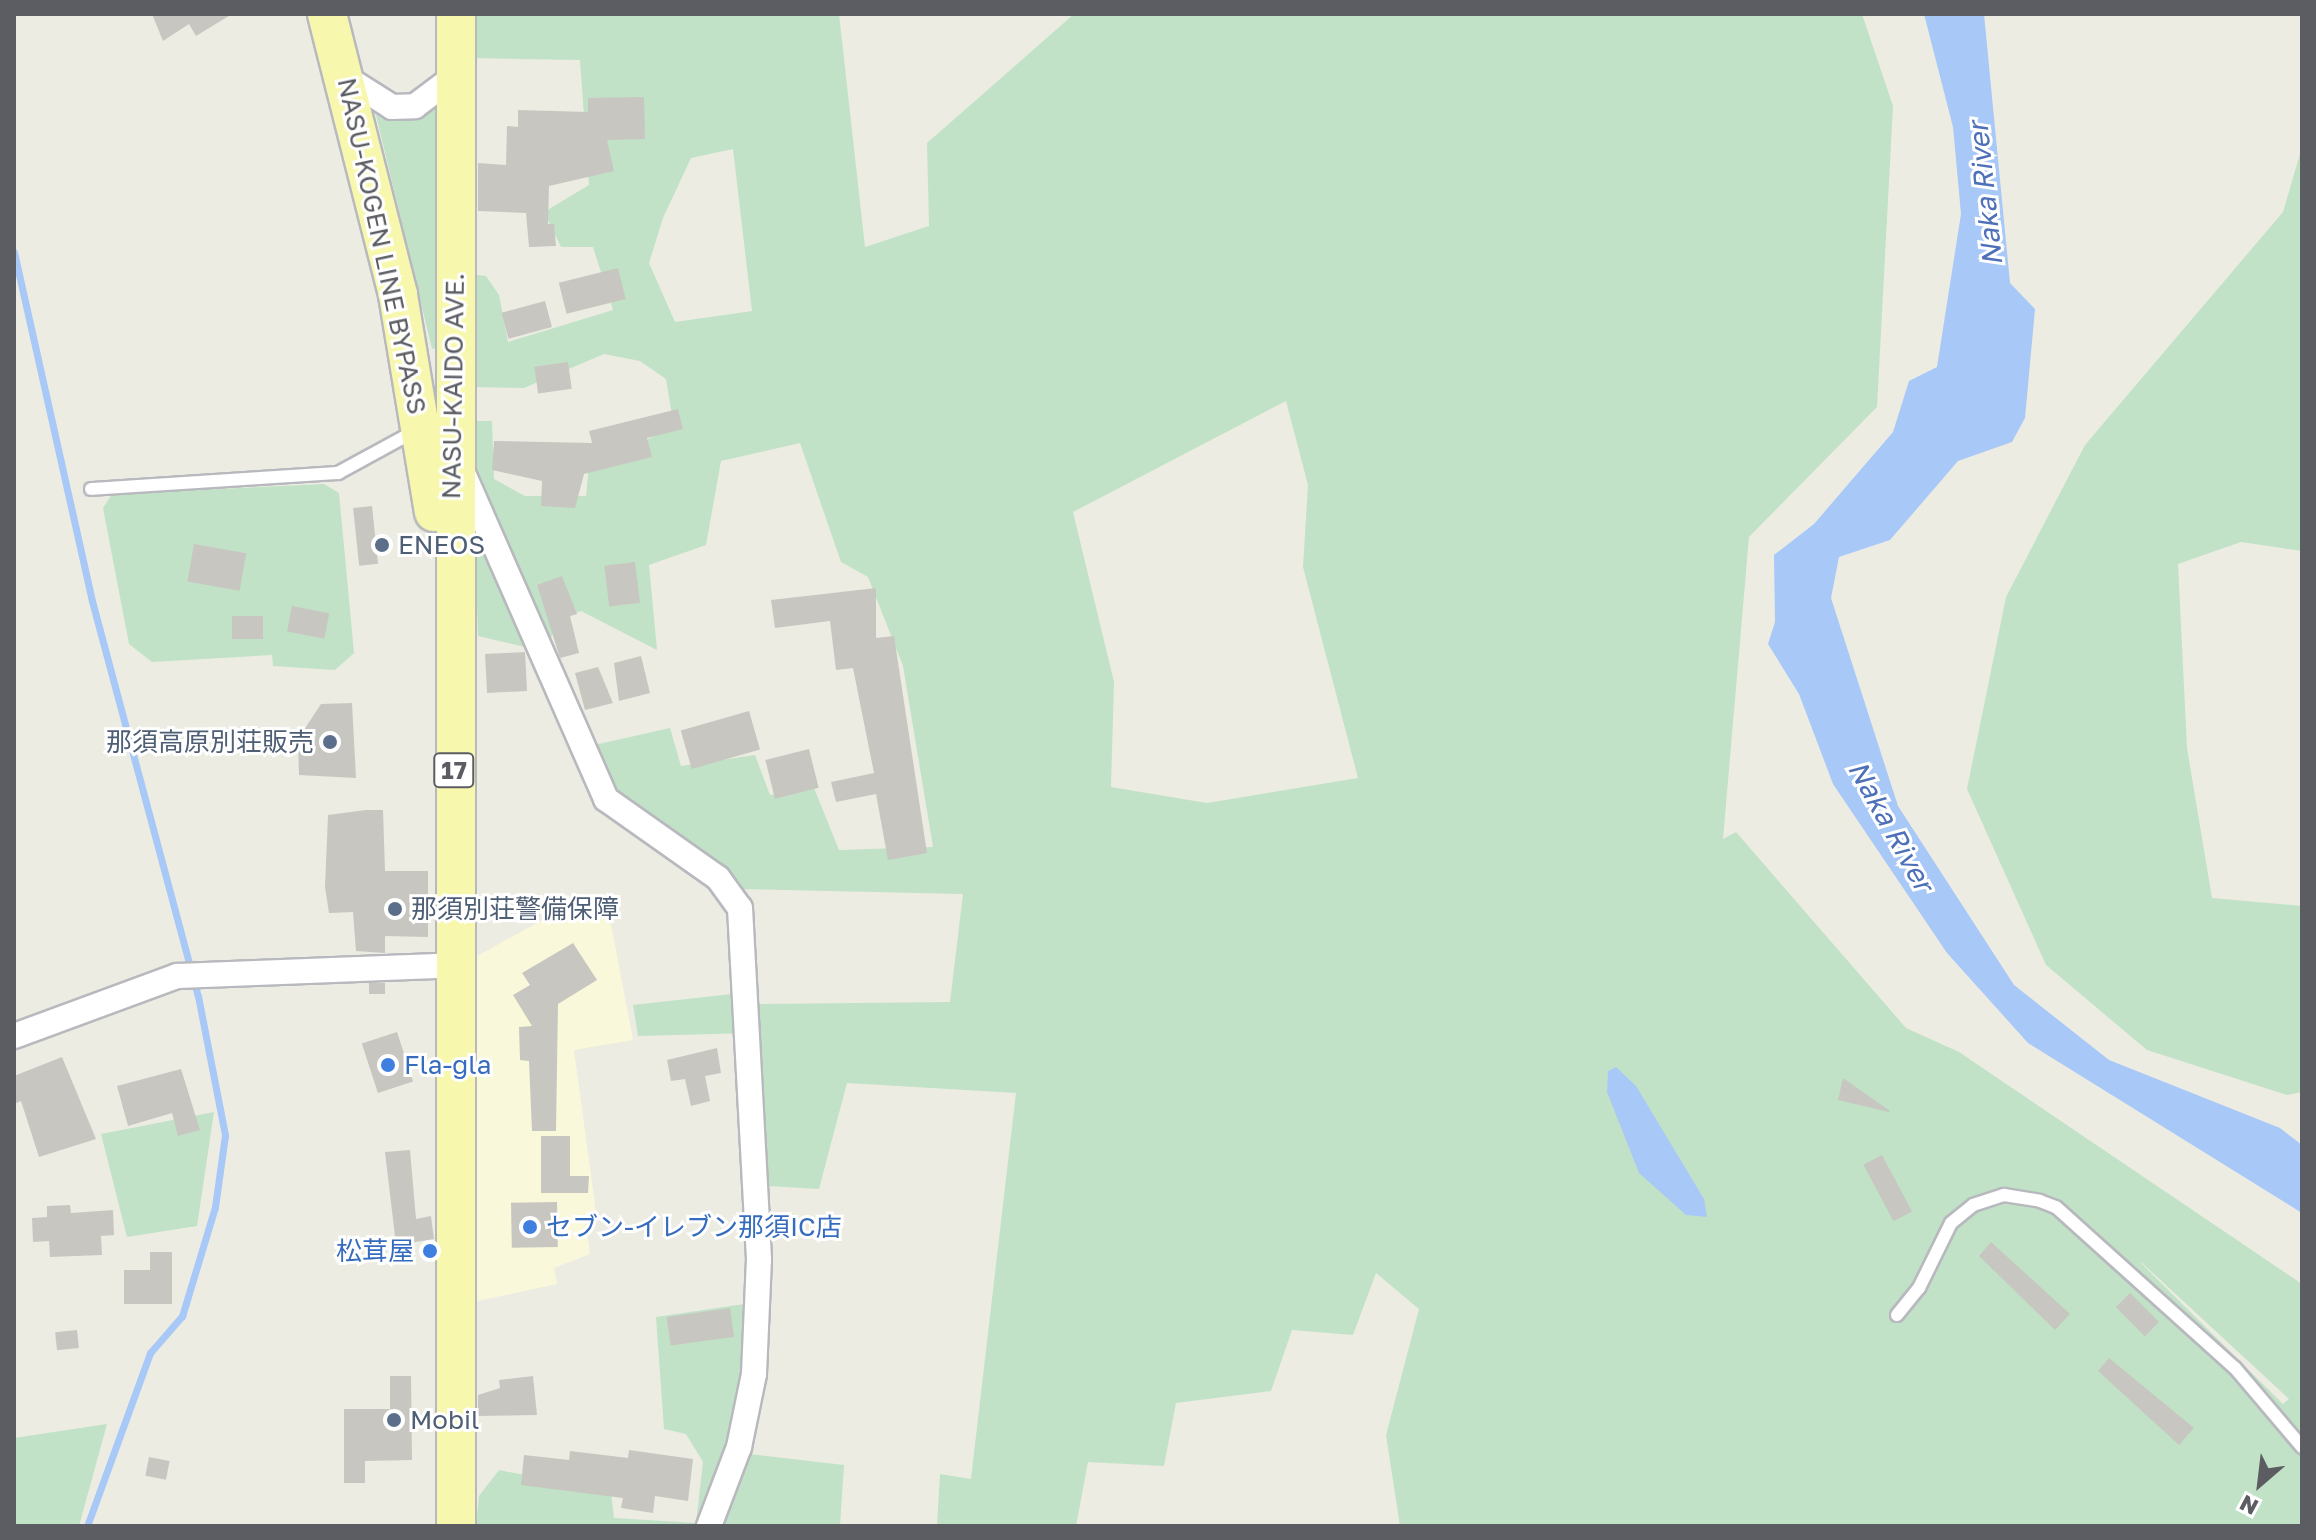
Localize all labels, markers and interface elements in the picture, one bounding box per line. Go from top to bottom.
street label: NASU-KOGEN LINE BYPASS [331,75,433,417]
water label: Naka River [1961,120,2009,268]
street label: NASU-KAIDO AVE. [435,272,471,500]
place label: ENEOS [398,529,485,561]
marker: ENEOS [373,536,391,554]
place label: 那須高原別荘販売 [106,726,314,758]
marker: 那須高原別荘販売 [321,733,339,751]
road number: 17 [432,750,476,790]
water label: Naka River [1841,755,1941,897]
place label: 那須別荘警備保障 [411,893,619,925]
marker: 那須別荘警備保障 [386,900,404,918]
place label: Fla-gla [404,1049,491,1081]
marker: Fla-gla [379,1056,397,1074]
place label: セブン-イレブン那須IC店 [546,1211,842,1243]
marker: セブン-イレブン那須IC店 [521,1218,539,1236]
place label: 松茸屋 [336,1235,414,1267]
marker: 松茸屋 [421,1242,439,1260]
place label: Mobil [410,1404,479,1436]
marker: Mobil [385,1411,403,1429]
north arrow [2220,1444,2300,1524]
text: N [2235,1490,2262,1521]

